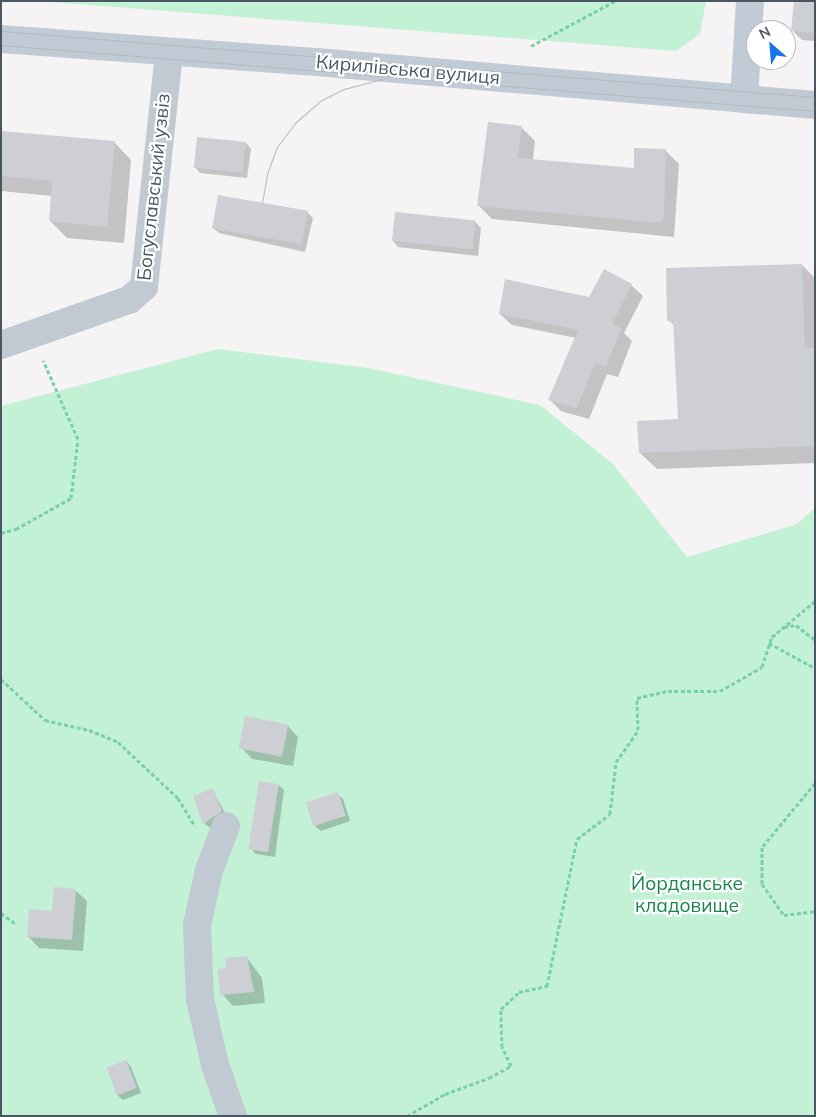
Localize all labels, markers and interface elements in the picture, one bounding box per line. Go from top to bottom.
north arrow [746,20,796,70]
text: N [756,22,773,43]
street label: Кирилівська вулиця [315,51,501,89]
street label: Богуславський узвіз [133,92,175,282]
park label: Йорданське кладовище [631,873,743,917]

